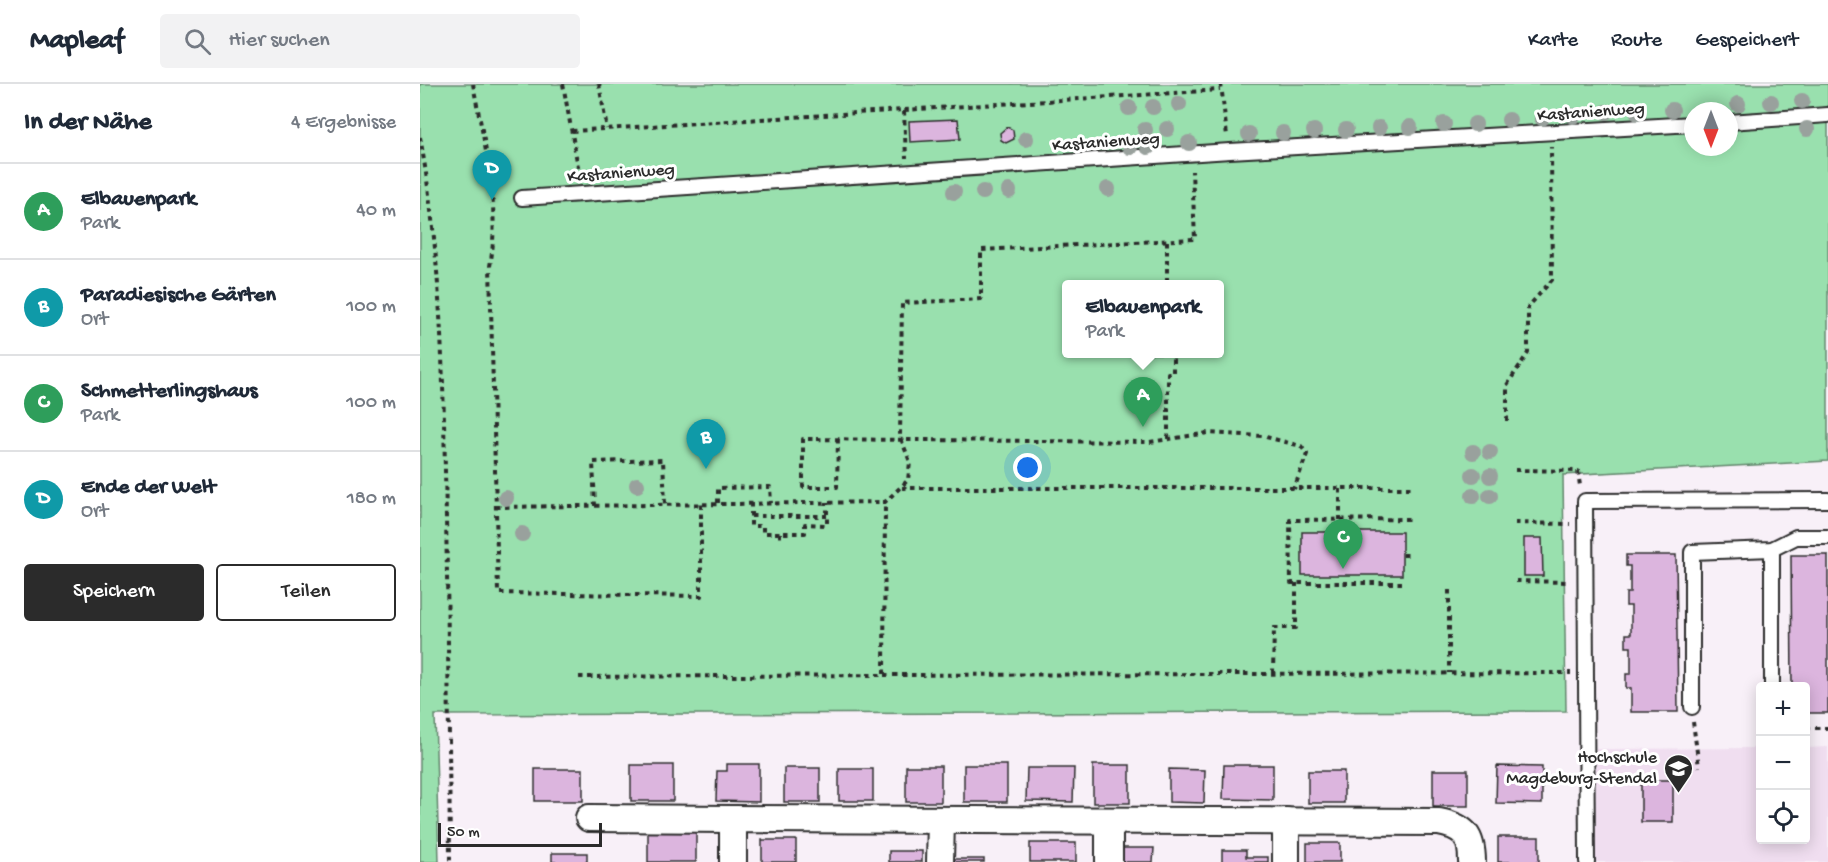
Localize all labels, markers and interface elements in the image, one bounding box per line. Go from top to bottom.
search box [160,14,580,68]
text: Mapleaf [30,25,124,58]
icon: search [181,25,214,58]
text: Hier suchen [229,28,330,54]
text: Karte [1528,29,1578,54]
text: Route [1611,29,1662,54]
text: Gespeichert [1695,29,1798,54]
street label: Kastanienweg [1537,99,1645,127]
north arrow [1684,102,1738,156]
text: In der Nähe [24,108,152,139]
text: 4 Ergebnisse [291,112,396,135]
street label: Kastanienweg [1052,129,1160,157]
pin: D [472,150,512,200]
street label: Kastanienweg [567,160,675,188]
text: Elbauenpark [81,187,196,213]
text: A [38,200,49,223]
text: 40 m [356,200,396,223]
text: Park [81,213,119,236]
popup [1062,280,1224,358]
text: Paradiesische Gärten [81,283,276,309]
text: Elbauenpark [1085,295,1201,321]
text: B [38,296,49,319]
text: 100 m [346,296,396,319]
text: Ort [81,309,108,332]
text: Park [1085,321,1124,344]
pin: A [1124,378,1162,427]
text: Schmetterlingshaus [81,379,258,405]
text: C [38,392,49,415]
text: 100 m [346,392,396,415]
text: Park [81,405,119,428]
pin: B [686,420,726,469]
your location [1013,453,1042,482]
text: Ende der Welt [81,475,216,501]
text: D [37,488,50,511]
text: 180 m [347,488,396,511]
text: Ort [81,501,108,524]
pin: C [1324,520,1362,569]
button: Speichern [24,564,204,621]
button: Teilen [216,564,396,621]
map controls [1756,682,1810,844]
button: + [1756,682,1810,736]
button: − [1756,736,1810,790]
place label: Hochschule Magdeburg-Stendal [1506,748,1658,790]
school or university icon: Hochschule Magdeburg-Stendal [1662,752,1694,794]
button: locate [1756,790,1810,844]
scale bar [438,820,602,848]
text: 50 m [447,824,480,843]

